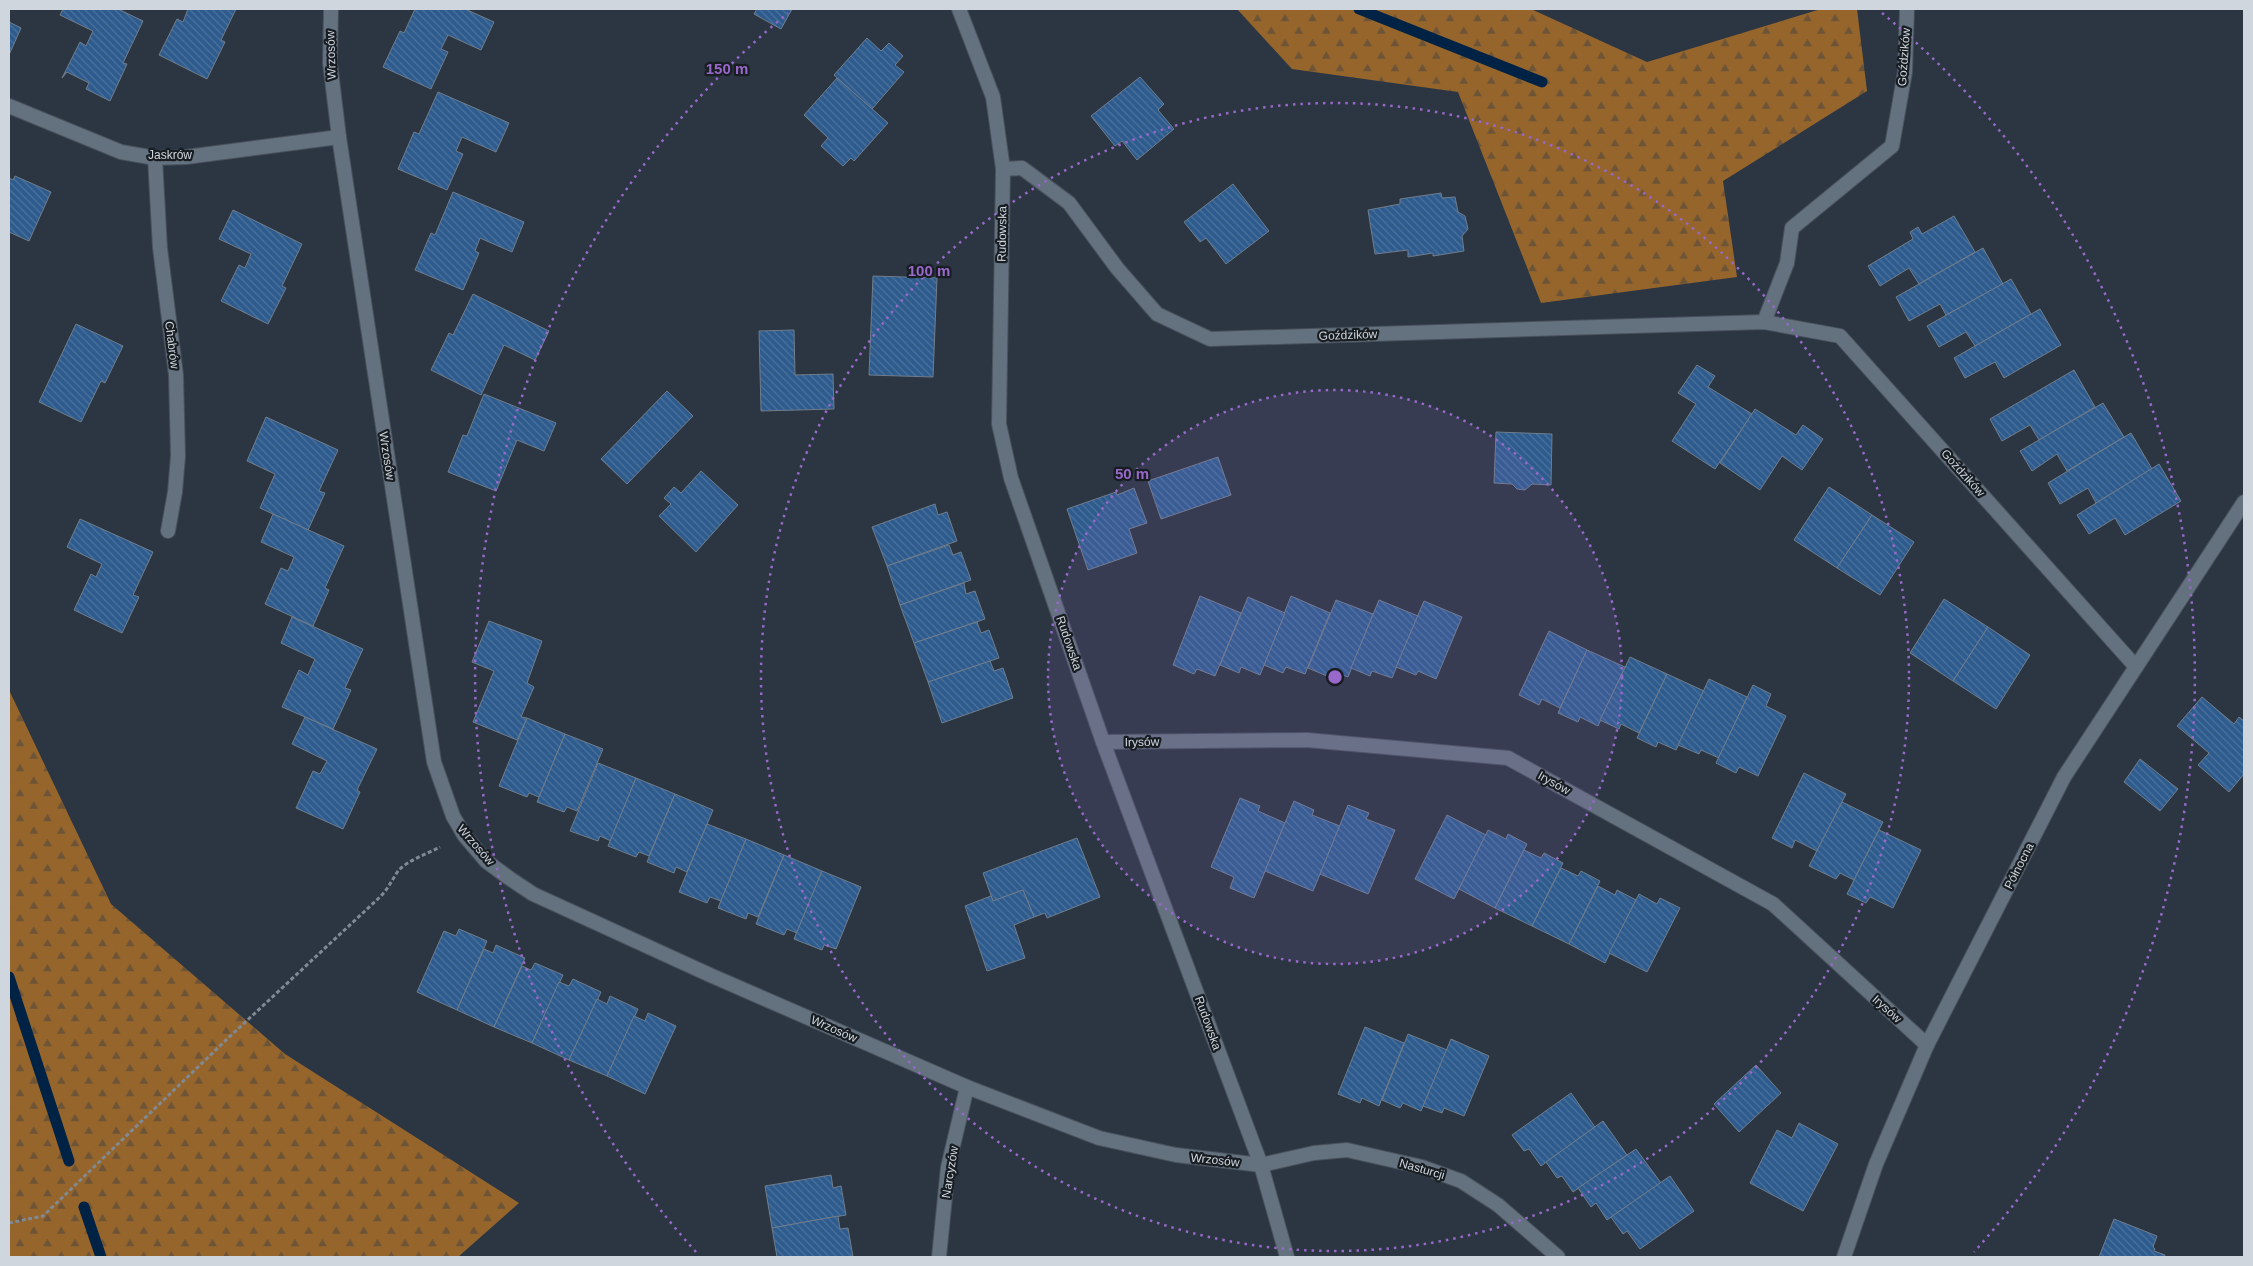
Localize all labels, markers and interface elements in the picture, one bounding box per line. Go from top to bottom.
street label: Goździków [1895,27,1913,87]
street label: Wrzosów [323,30,339,80]
text: 150 m [706,60,748,77]
street label: Jaskrów [148,148,192,162]
street label: Rudowska [995,206,1009,262]
text: 100 m [908,262,950,279]
street label: Chabrów [162,320,182,370]
street label: Goździków [1318,327,1378,343]
street label: Wrzosów [376,431,398,482]
street label: Goździków [1938,447,1988,500]
text: 50 m [1115,465,1149,482]
street label: Rudowska [1053,614,1085,672]
centre of rings [1326,668,1344,686]
street label: Irysów [1125,735,1160,749]
street label: Irysów [1535,768,1573,798]
street label: Wrzosów [455,822,498,868]
street label: Północna [2001,840,2037,891]
street label: Irysów [1869,992,1905,1026]
street label: Rudowska [1192,994,1224,1052]
street label: Wrzosów [809,1013,860,1046]
street label: Narcyzów [939,1145,961,1199]
street label: Wrzosów [1190,1150,1240,1170]
street label: Nasturcji [1398,1156,1446,1182]

